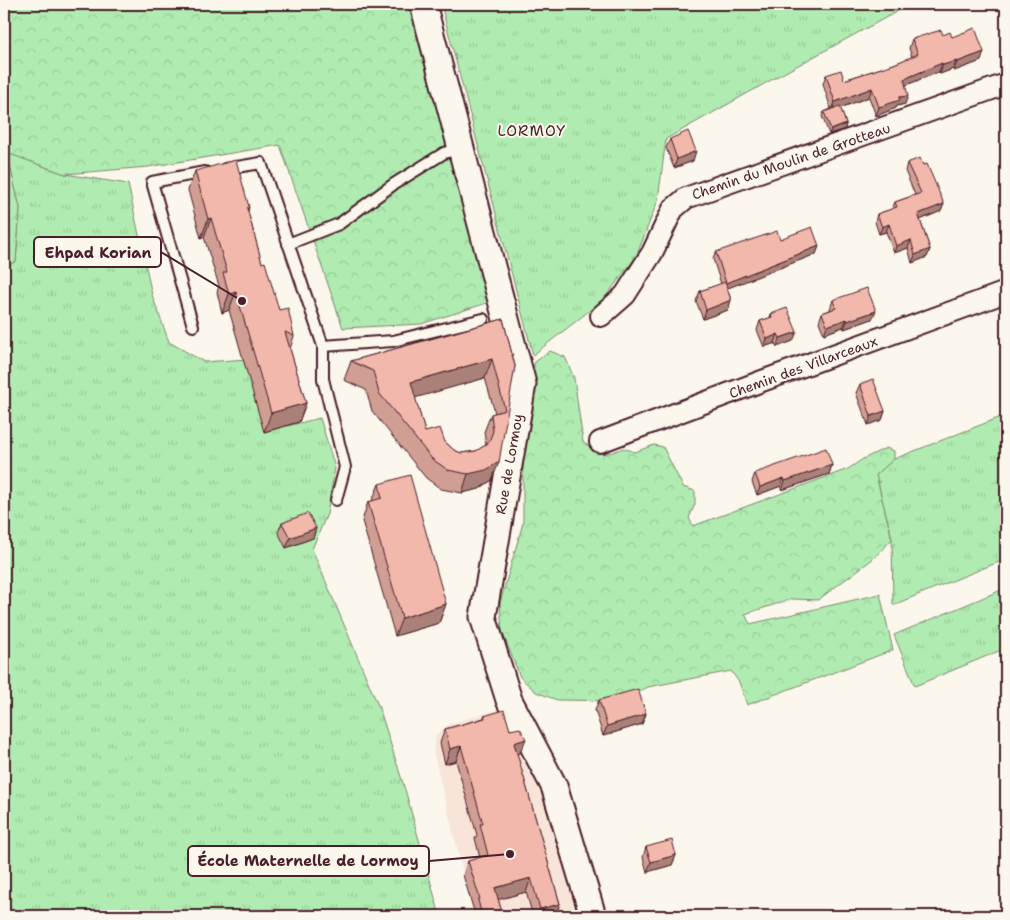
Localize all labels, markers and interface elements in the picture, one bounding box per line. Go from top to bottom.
street label: Chemin du Moulin de Grotteau [689,119,893,203]
district label: LORMOY [498,121,566,141]
callout: Ehpad Korian [34,237,161,267]
text: Ehpad Korian [45,243,151,263]
street label: Chemin des Villarceaux [726,332,880,402]
street label: Rue de Lormoy [491,412,527,516]
callout: École Maternelle de Lormoy [188,846,429,876]
text: École Maternelle de Lormoy [197,850,419,871]

